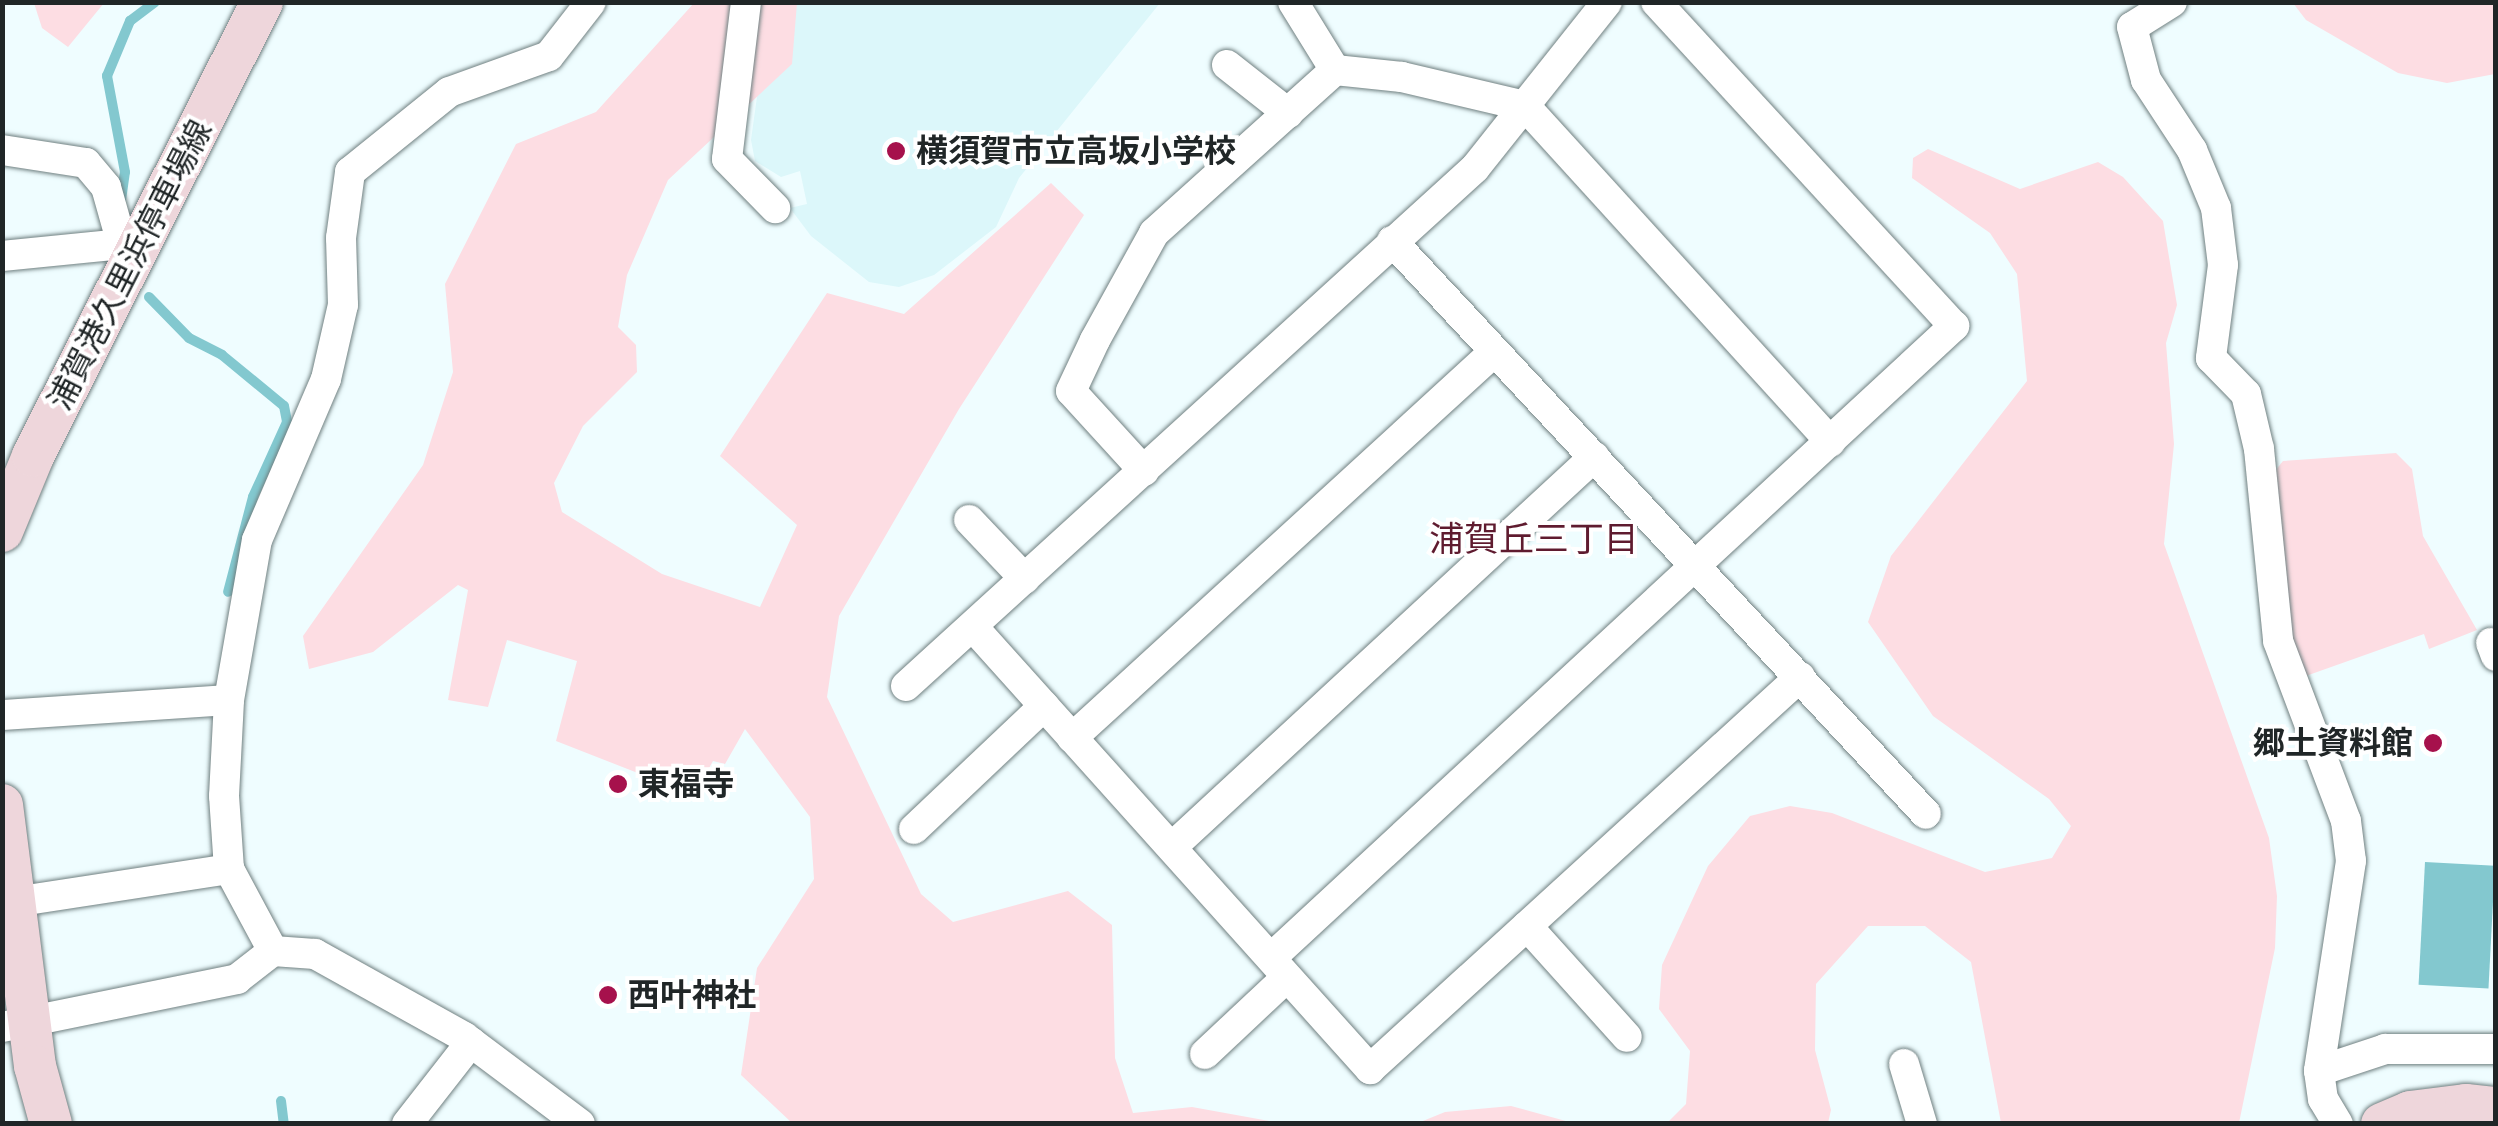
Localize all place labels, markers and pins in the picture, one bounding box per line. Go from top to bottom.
place label: 横須賀市立高坂小学校 [916,132,1236,170]
marker: 横須賀市立高坂小学校 [885,140,907,162]
place label: 郷土資料館 [2253,724,2413,762]
marker: 郷土資料館 [2422,732,2444,754]
place label: 東福寺 [638,765,734,803]
marker: 東福寺 [607,773,629,795]
place label: 西叶神社 [628,976,756,1014]
marker: 西叶神社 [597,984,619,1006]

